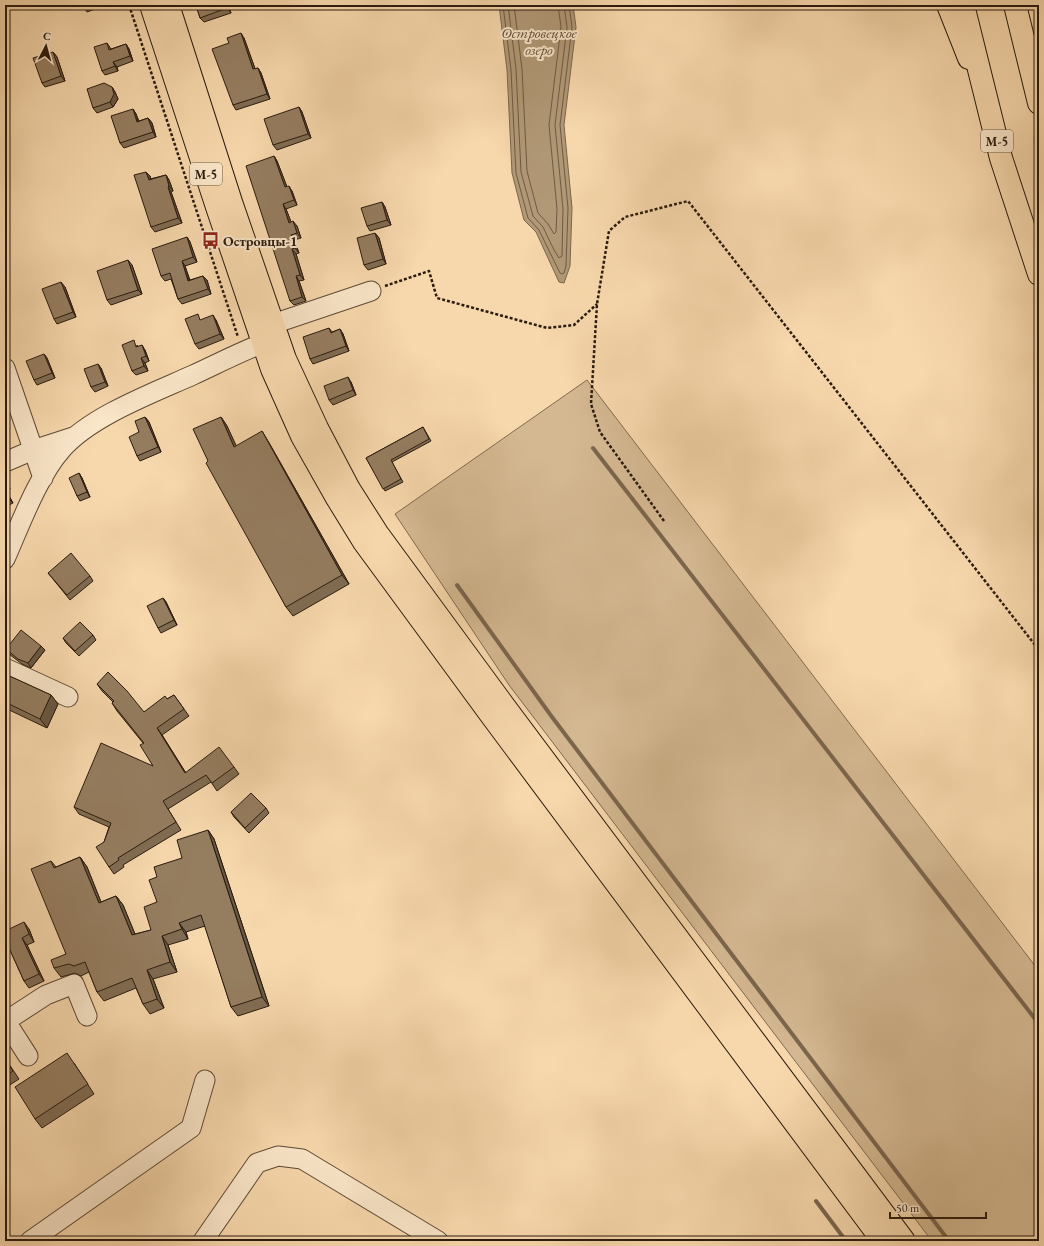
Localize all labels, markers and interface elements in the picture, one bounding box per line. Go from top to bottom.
water label: Островецкое озеро [501,23,578,59]
north arrow [26,26,66,66]
text: С [42,29,52,43]
road number: М-5 [981,130,1013,152]
road number: М-5 [190,163,222,185]
bus stop icon: Островцы-1 [200,231,220,251]
place label: Островцы-1 [223,232,297,250]
scale bar [890,1194,986,1220]
text: 50 m [896,1200,920,1216]

